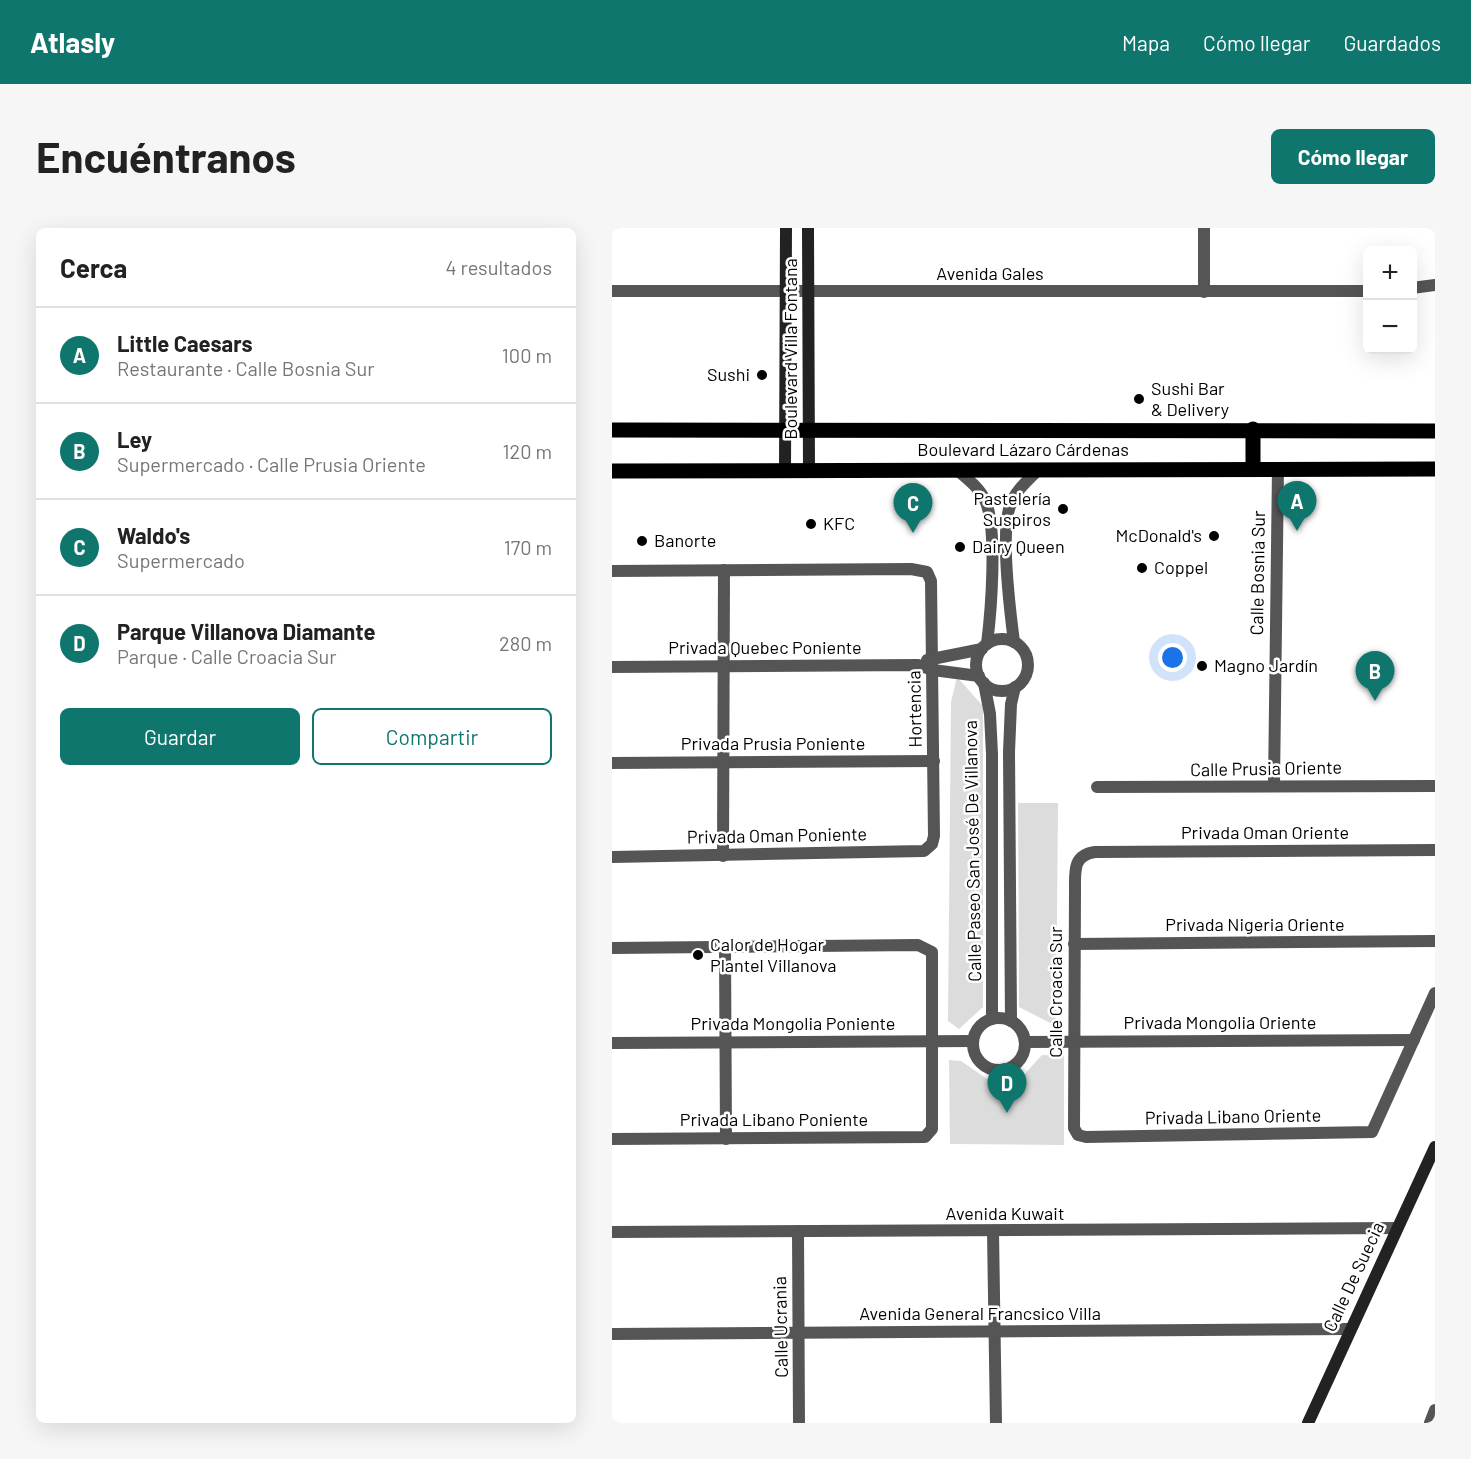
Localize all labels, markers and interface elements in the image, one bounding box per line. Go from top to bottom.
text: Atlasly [30,25,115,59]
text: Mapa [1122,30,1170,55]
text: Cómo llegar [1203,30,1310,55]
text: Guardados [1343,30,1441,55]
button: Cómo llegar [1271,129,1435,184]
text: Encuéntranos [36,131,296,181]
map controls [1363,246,1417,354]
button: + [1363,246,1417,300]
text: Cerca [60,252,127,283]
text: 4 resultados [445,255,552,279]
street label: Boulevard Villa Fontana [779,258,801,440]
street label: Avenida Gales [936,262,1044,284]
button: − [1363,300,1417,354]
text: Little Caesars [117,330,252,356]
text: A [73,343,86,367]
text: 100 m [502,343,552,367]
text: Restaurante · Calle Bosnia Sur [117,356,374,380]
place label: Sushi [707,363,750,385]
marker: Sushi [755,368,769,382]
place label: Sushi Bar & Delivery [1151,377,1229,420]
marker: Sushi Bar & Delivery [1132,392,1146,406]
text: Ley [117,426,152,452]
street label: Boulevard Lázaro Cárdenas [917,438,1129,460]
text: B [73,439,86,463]
text: 120 m [502,439,552,463]
text: Supermercado · Calle Prusia Oriente [117,452,426,476]
pin: A [1278,482,1316,531]
pin: C [894,484,932,533]
place label: Pastelería Suspiros [973,487,1051,530]
marker: Pastelería Suspiros [1056,502,1070,516]
street label: Calle Bosnia Sur [1245,510,1269,636]
place label: KFC [823,512,855,534]
marker: KFC [804,517,818,531]
text: Waldo's [117,522,190,548]
place label: McDonald's [1115,524,1202,546]
place label: Banorte [654,529,716,551]
marker: McDonald's [1207,529,1221,543]
marker: Banorte [635,534,649,548]
text: C [73,535,86,559]
text: 170 m [504,535,552,559]
place label: Dairy Queen [972,535,1065,557]
marker: Dairy Queen [953,540,967,554]
text: Supermercado [117,548,245,572]
place label: Coppel [1154,556,1208,578]
marker: Coppel [1135,561,1149,575]
text: Parque Villanova Diamante [117,618,376,644]
text: D [73,631,86,655]
text: 280 m [499,631,552,655]
street label: Privada Quebec Poniente [668,636,862,658]
your location [1158,643,1187,672]
text: Parque · Calle Croacia Sur [117,644,337,668]
pin: B [1356,652,1395,701]
place label: Magno Jardín [1214,654,1318,676]
marker: Magno Jardín [1195,659,1209,673]
street label: Hortencia [902,670,926,748]
button: Guardar [60,708,300,765]
button: Compartir [312,708,552,765]
street label: Calle Paseo San José De Villanova [959,720,985,982]
street label: Privada Prusia Poniente [681,732,865,754]
street label: Calle Prusia Oriente [1190,756,1342,780]
street label: Privada Oman Oriente [1181,821,1349,843]
street label: Privada Oman Poniente [687,822,867,848]
street label: Privada Nigeria Oriente [1165,913,1345,935]
street label: Calle Croacia Sur [1044,926,1066,1058]
place label: Calor de Hogar Plantel Villanova [710,933,837,976]
marker: Calor de Hogar Plantel Villanova [691,948,705,962]
street label: Privada Mongolia Oriente [1124,1011,1316,1033]
street label: Privada Mongolia Poniente [691,1012,895,1034]
pin: D [988,1064,1026,1113]
street label: Privada Libano Oriente [1145,1103,1321,1129]
street label: Privada Libano Poniente [680,1108,868,1130]
street label: Avenida Kuwait [946,1202,1064,1224]
street label: Calle De Suecia [1318,1218,1388,1335]
street label: Calle Ucrania [768,1276,792,1378]
street label: Avenida General Francsico Villa [859,1302,1101,1324]

